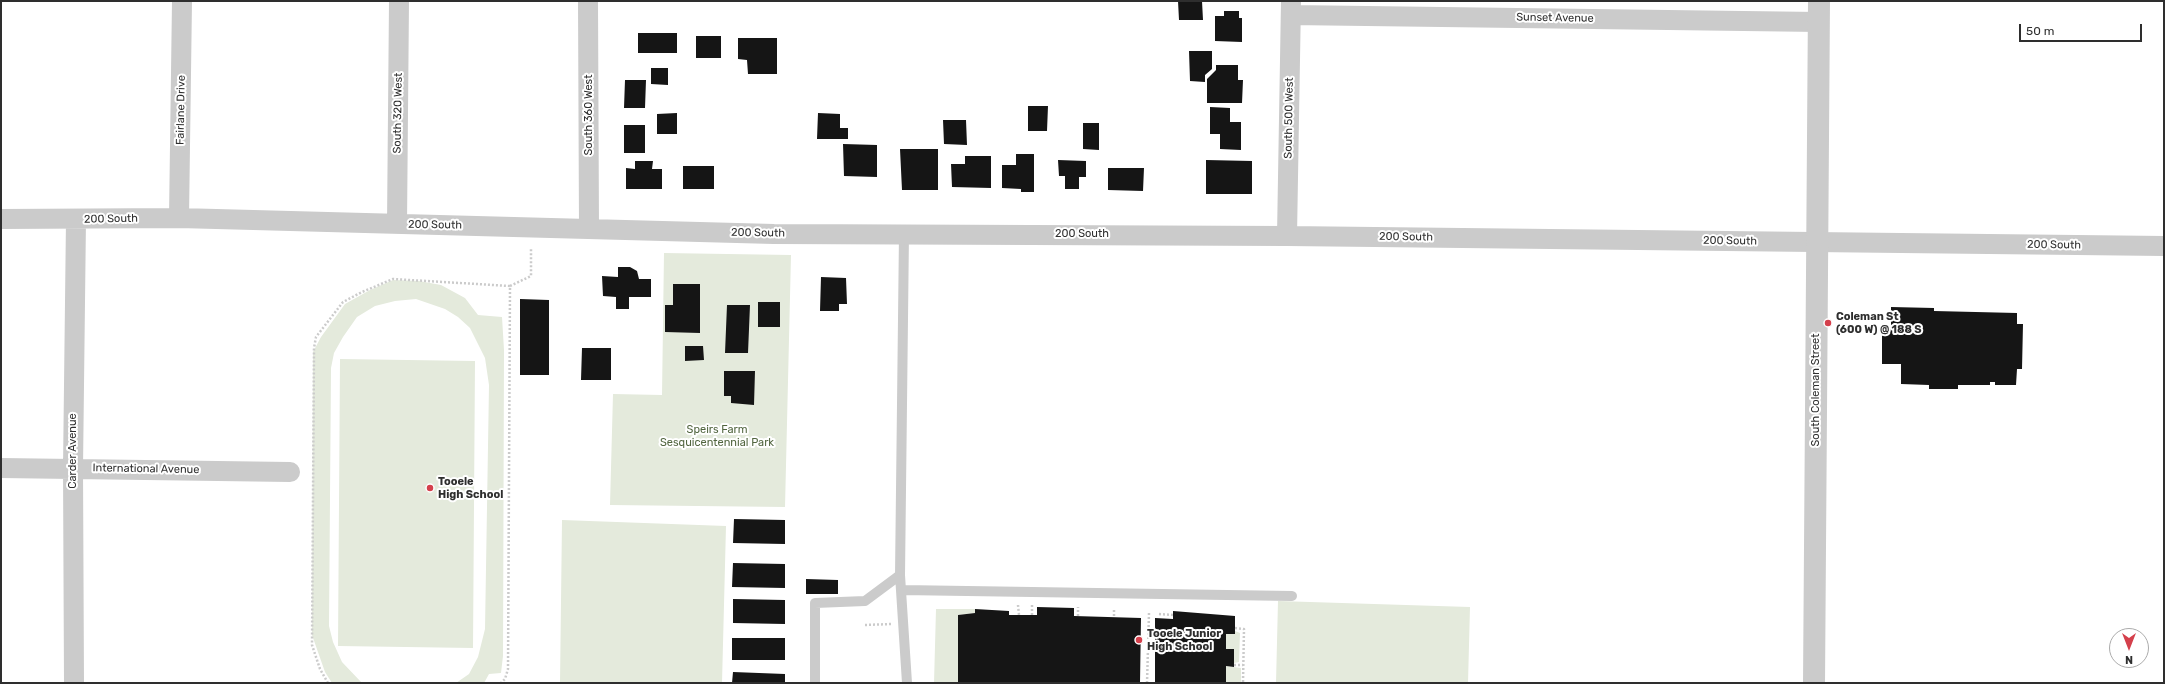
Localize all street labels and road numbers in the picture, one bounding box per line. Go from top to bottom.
street label: Sunset Avenue [1516,11,1594,25]
street label: South 320 West [391,72,405,154]
street label: South 360 West [582,74,596,156]
street label: Fairlane Drive [174,75,188,145]
street label: South 500 West [1282,77,1296,159]
street label: 200 South [84,212,138,226]
street label: 200 South [408,218,462,232]
street label: 200 South [731,226,785,240]
street label: 200 South [1055,227,1109,241]
street label: 200 South [1379,230,1433,244]
street label: 200 South [1703,234,1757,248]
street label: 200 South [2027,238,2081,252]
street label: South Coleman Street [1809,334,1823,446]
street label: Carder Avenue [66,413,80,489]
street label: International Avenue [92,461,200,477]

